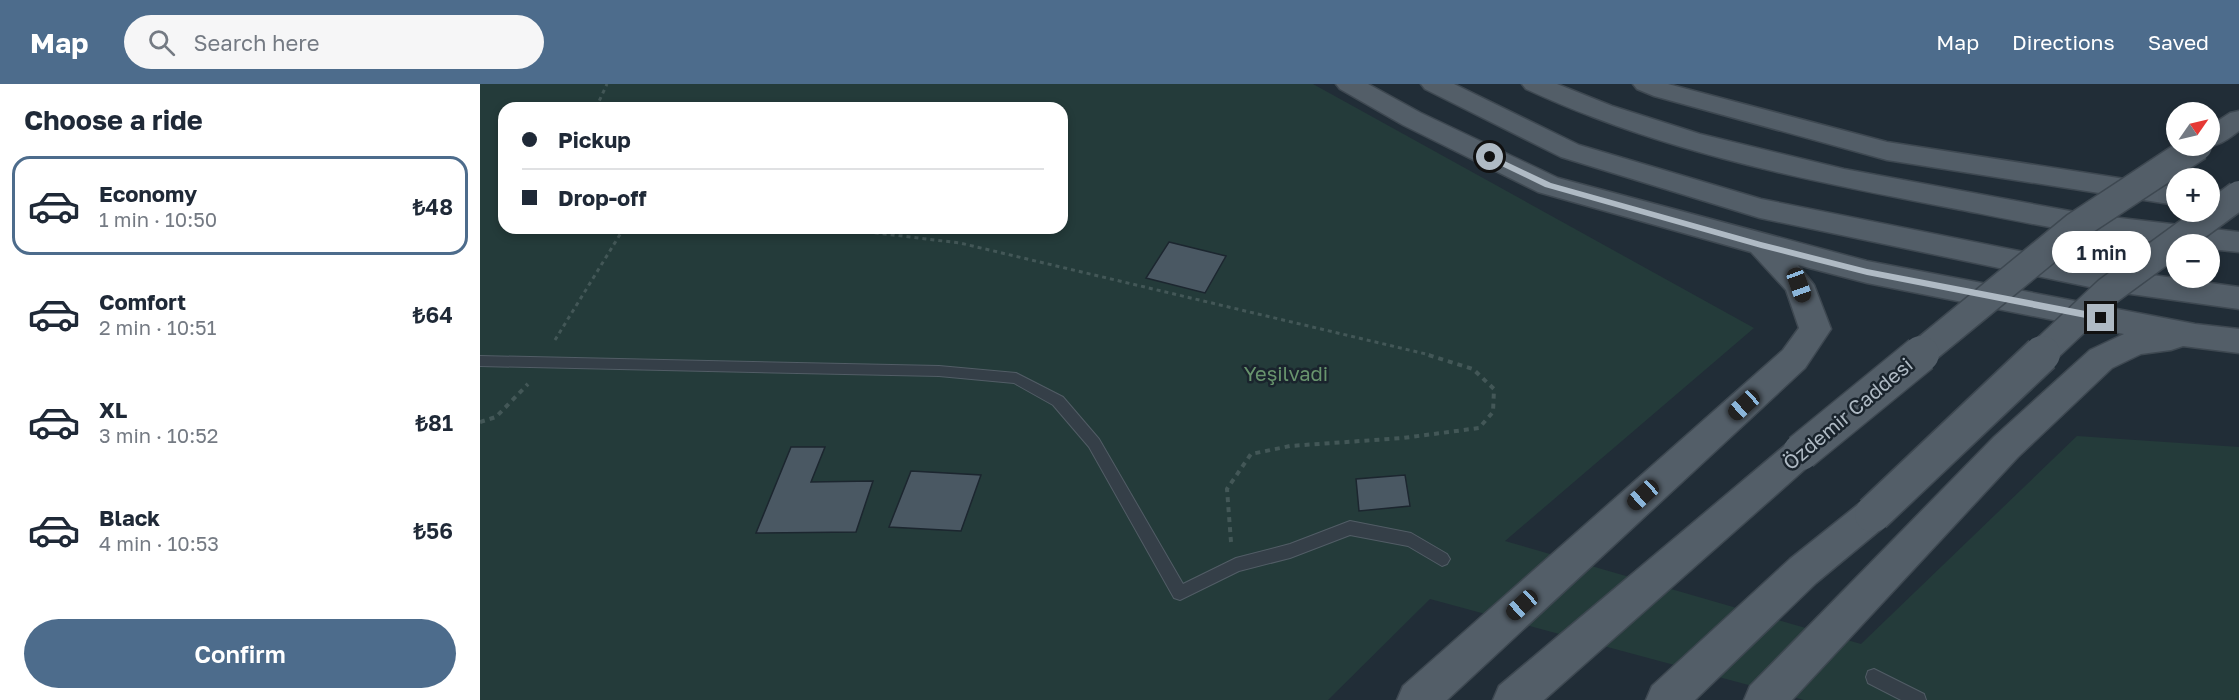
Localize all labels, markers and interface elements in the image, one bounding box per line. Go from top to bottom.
search box [124,15,544,69]
text: Map [30,26,88,59]
icon: search [145,26,178,59]
text: Search here [193,29,319,56]
text: Map [1936,29,1979,55]
text: Directions [2012,29,2115,55]
text: Saved [2148,29,2209,55]
north arrow [2166,102,2220,156]
map controls [2166,102,2220,288]
text: Choose a ride [24,104,203,136]
text: Pickup [558,126,631,153]
route start [1476,143,1503,170]
button: + [2166,168,2220,222]
icon: car [27,179,81,233]
text: Economy [99,180,197,207]
text: Drop-off [558,184,647,211]
text: ₺48 [413,193,453,220]
text: 1 min · 10:50 [99,207,217,231]
callout: 1 min [2052,231,2150,273]
button: − [2166,234,2220,288]
text: 1 min [2076,240,2127,264]
car [1784,265,1814,305]
icon: car [27,287,81,341]
text: Comfort [99,288,186,315]
text: ₺64 [413,301,453,328]
route end [2087,304,2114,331]
text: 2 min · 10:51 [99,315,216,339]
street label: Özdemir Caddesi [1778,352,1917,474]
park label: Yeşilvadi [1244,361,1328,385]
car [1725,386,1763,424]
icon: car [27,395,81,449]
text: XL [99,396,127,423]
text: ₺81 [415,409,453,436]
text: 3 min · 10:52 [99,423,218,447]
car [1624,476,1662,514]
icon: car [27,503,81,557]
text: Black [99,504,160,531]
text: ₺56 [414,517,453,544]
text: 4 min · 10:53 [99,531,219,555]
car [1503,586,1541,624]
button: Confirm [24,619,456,688]

